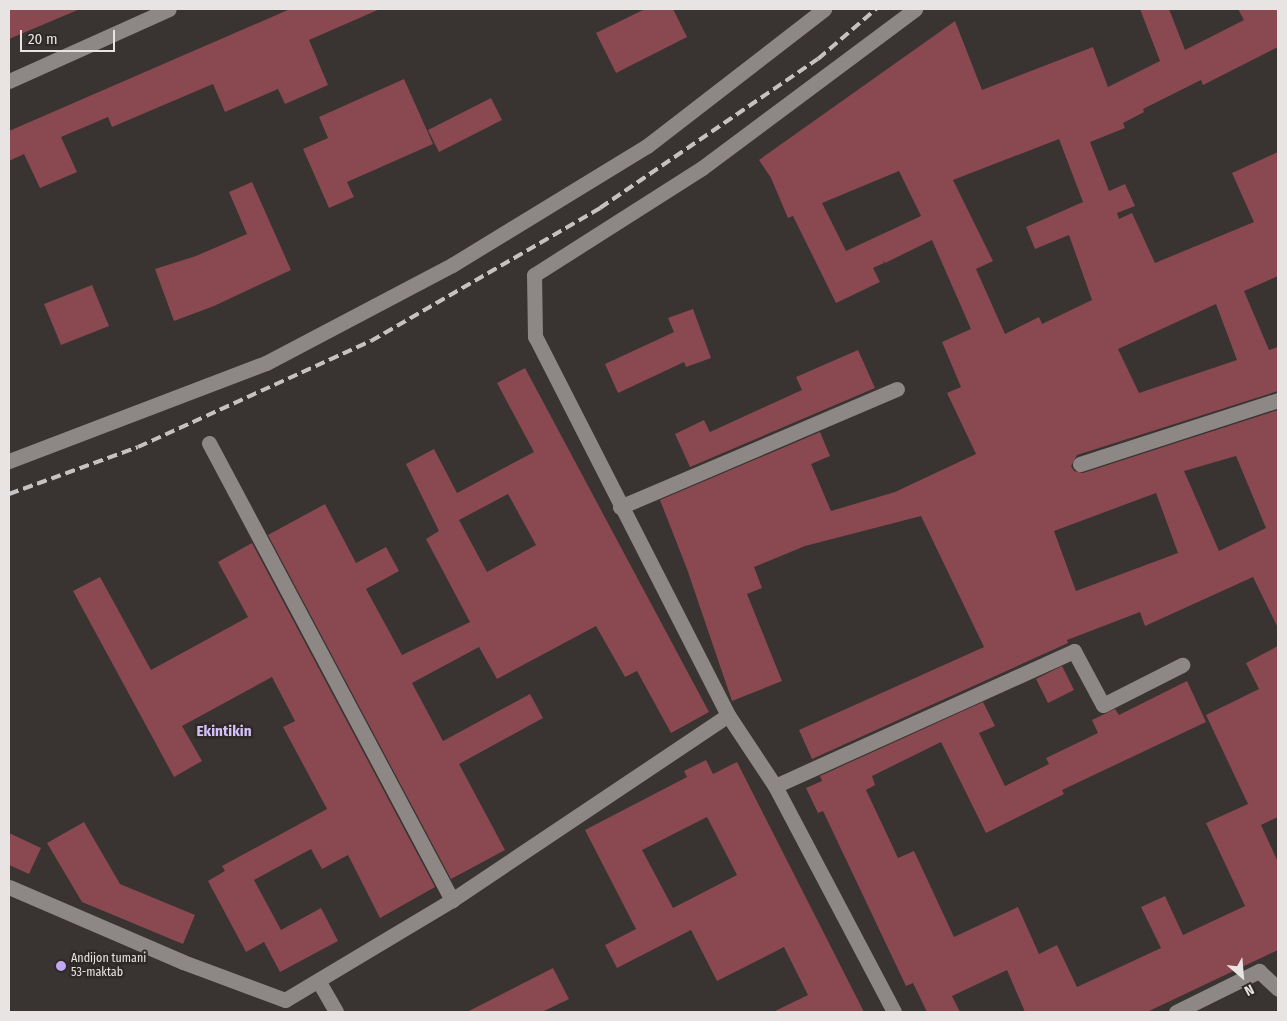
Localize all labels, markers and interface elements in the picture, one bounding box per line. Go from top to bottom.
scale bar [22,20,118,52]
text: 20 m [28,30,58,48]
district label: Ekintikin [196,723,252,741]
north arrow [1217,951,1267,1001]
place label: Andijon tumani 53-maktab [71,952,146,980]
marker: Andijon tumani 53-maktab [55,960,67,972]
text: N [1241,980,1257,999]

